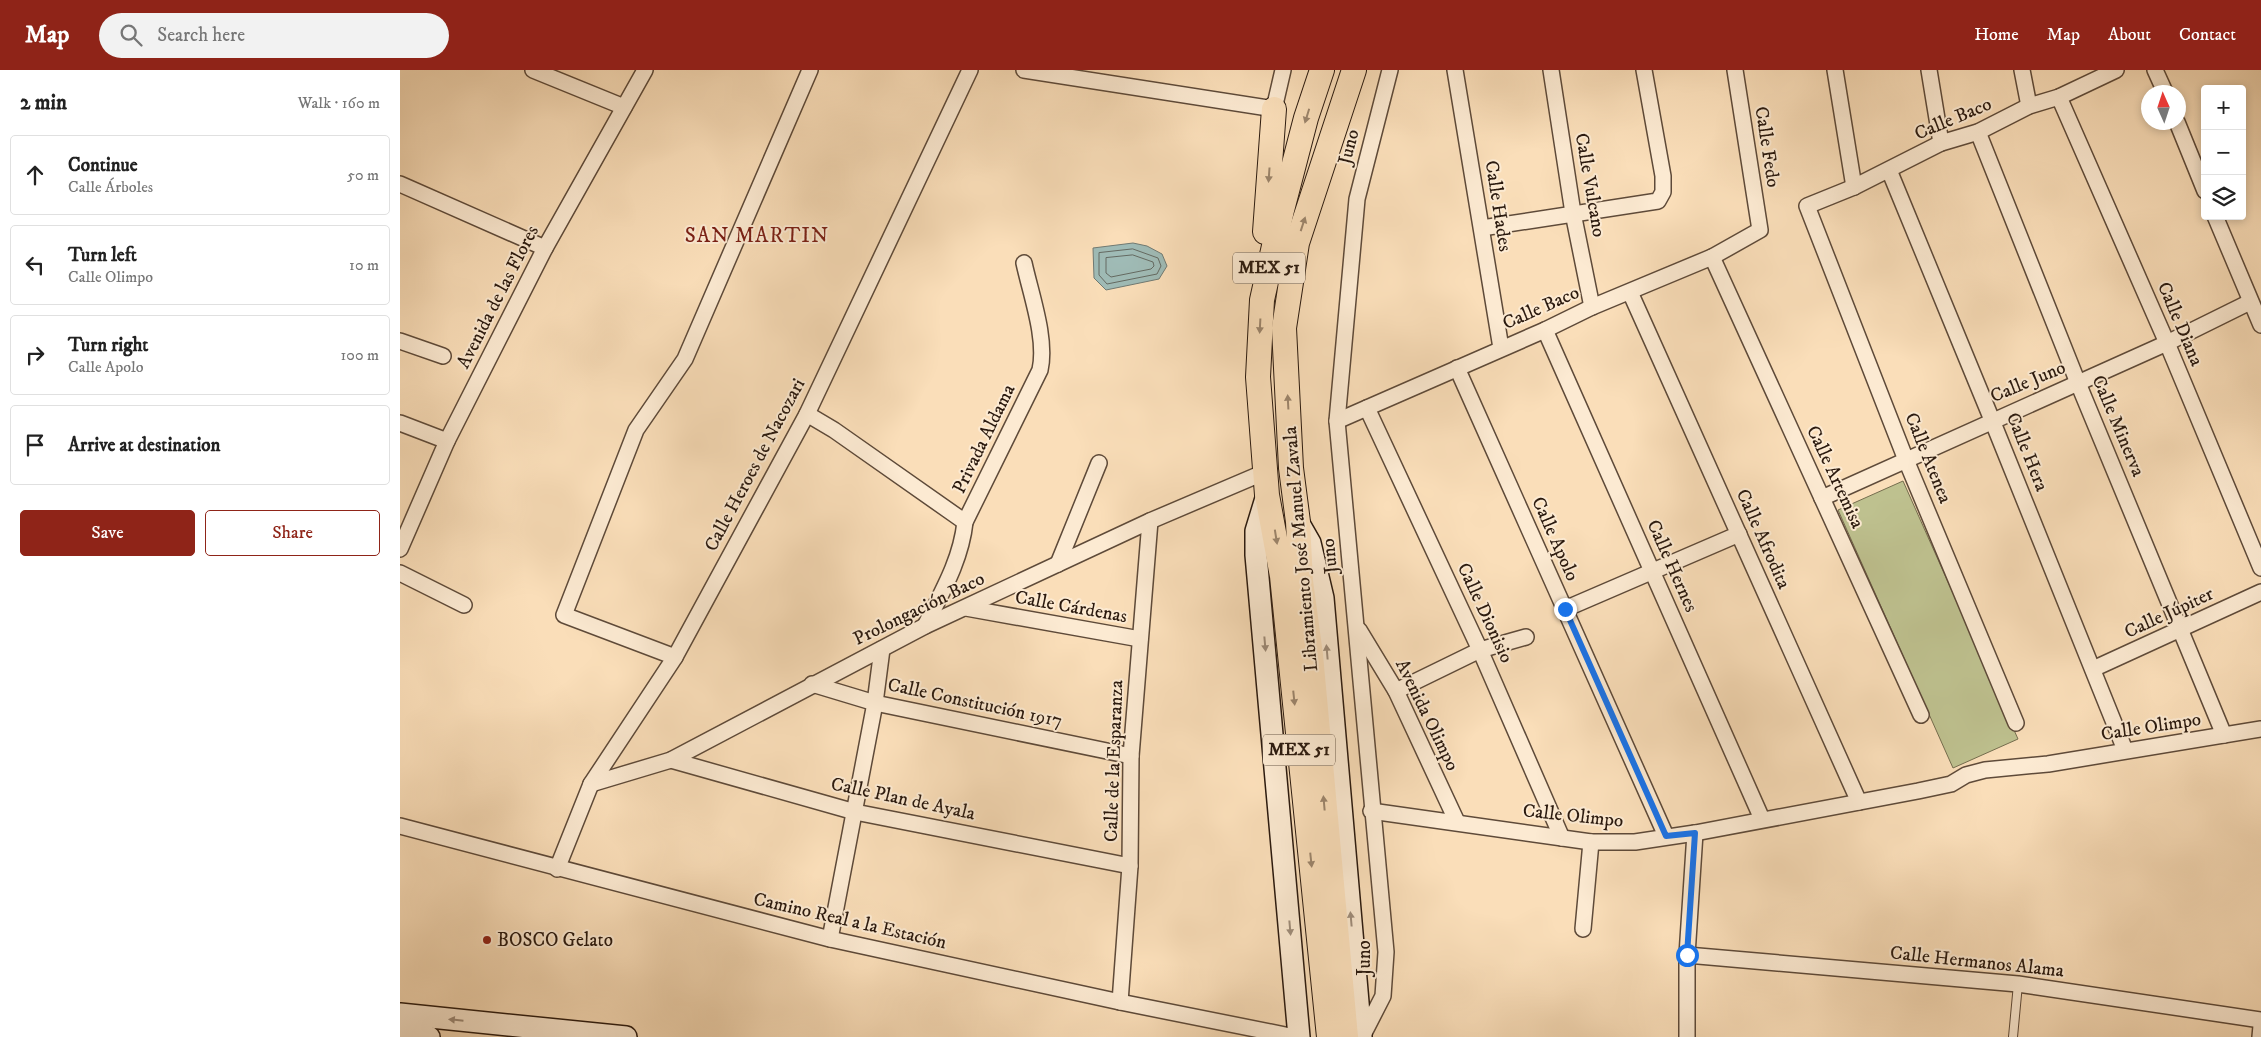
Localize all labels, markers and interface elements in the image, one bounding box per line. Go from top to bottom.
search box [99,13,449,58]
text: Map [25,20,69,50]
icon: search [117,21,145,49]
text: Search here [157,24,245,47]
text: Home [1974,24,2019,46]
text: Map [2047,24,2080,46]
text: About [2108,24,2151,46]
text: Contact [2179,24,2236,46]
north arrow [2141,85,2186,130]
map controls [2201,85,2246,220]
button: + [2201,85,2246,130]
text: 2 min [20,90,67,116]
street label: Calle Baco [1911,92,1995,146]
text: Walk · 160 m [298,93,380,113]
street label: Calle Fedo [1749,105,1785,189]
one-way arrow [1302,109,1310,124]
street label: Juno [1333,127,1364,169]
button: − [2201,130,2246,175]
street label: Calle Vulcano [1570,131,1610,239]
text: Continue [68,154,138,177]
street label: Calle Hades [1479,159,1517,253]
icon: ahead [21,161,49,189]
text: 50 m [347,165,379,185]
one-way arrow [1264,167,1272,183]
button: layers [2201,175,2246,220]
text: Calle Árboles [68,177,153,197]
one-way arrow [1300,216,1308,231]
street label: Avenida de las Flores [452,222,544,372]
district label: SAN MARTIN [685,223,829,249]
text: Turn left [68,244,137,267]
icon: left [21,251,49,279]
road number: MEX 51 [1233,252,1305,284]
text: 10 m [349,255,379,275]
text: Calle Olimpo [68,267,153,287]
street label: Calle Diana [2152,278,2208,370]
street label: Calle Baco [1499,281,1583,335]
one-way arrow [1256,318,1264,334]
text: Turn right [68,334,148,357]
icon: right [21,341,49,369]
text: 100 m [341,345,379,365]
street label: Calle Juno [1987,356,2069,408]
text: Calle Apolo [68,357,144,377]
street label: Calle Minerva [2086,372,2150,480]
street label: Calle Heroes de Nacozari [700,375,810,555]
street label: Privada Aldama [948,381,1020,497]
one-way arrow [1284,394,1292,410]
street label: Calle Atenea [1899,409,1957,507]
street label: Calle Hera [2001,409,2053,495]
street label: Calle Artemisa [1801,422,1869,532]
street label: Libramiento José Manuel Zavala [1279,425,1323,673]
icon: arrive [21,431,49,459]
text: Arrive at destination [68,434,220,457]
street label: Calle Afrodita [1731,485,1795,593]
street label: Calle Apolo [1526,493,1584,585]
button: Save [20,510,195,556]
button: Share [205,510,380,556]
street label: Calle Hernes [1641,516,1703,616]
one-way arrow [1272,529,1280,545]
street label: Juno [1317,537,1344,577]
street label: Calle Dionisio [1452,559,1518,667]
street label: Prolongación Baco [850,567,988,651]
street label: Calle Júpiter [2121,582,2217,644]
street label: Calle Cárdenas [1013,586,1129,628]
route end [1554,598,1577,621]
one-way arrow [1261,636,1269,652]
one-way arrow [1323,644,1331,660]
street label: Avenida Olimpo [1390,655,1464,775]
street label: Calle Constitución 1917 [886,673,1064,733]
street label: Calle de la Esparanza [1100,680,1128,842]
one-way arrow [1290,691,1298,707]
street label: Calle Olimpo [2099,708,2203,746]
road number: MEX 51 [1263,734,1335,766]
street label: Calle Plan de Ayala [829,772,977,826]
one-way arrow [1320,794,1328,810]
street label: Calle Olimpo [1522,799,1624,833]
one-way arrow [1307,852,1315,868]
street label: Camino Real a la Estación [751,888,949,954]
one-way arrow [1346,910,1354,926]
one-way arrow [1286,920,1294,936]
place label: BOSCO Gelato [497,929,613,952]
marker: BOSCO Gelato [481,934,493,946]
street label: Juno [1353,940,1376,978]
street label: Calle Hermanos Alama [1889,941,2065,983]
route start [1676,944,1699,967]
one-way arrow [448,1016,464,1024]

